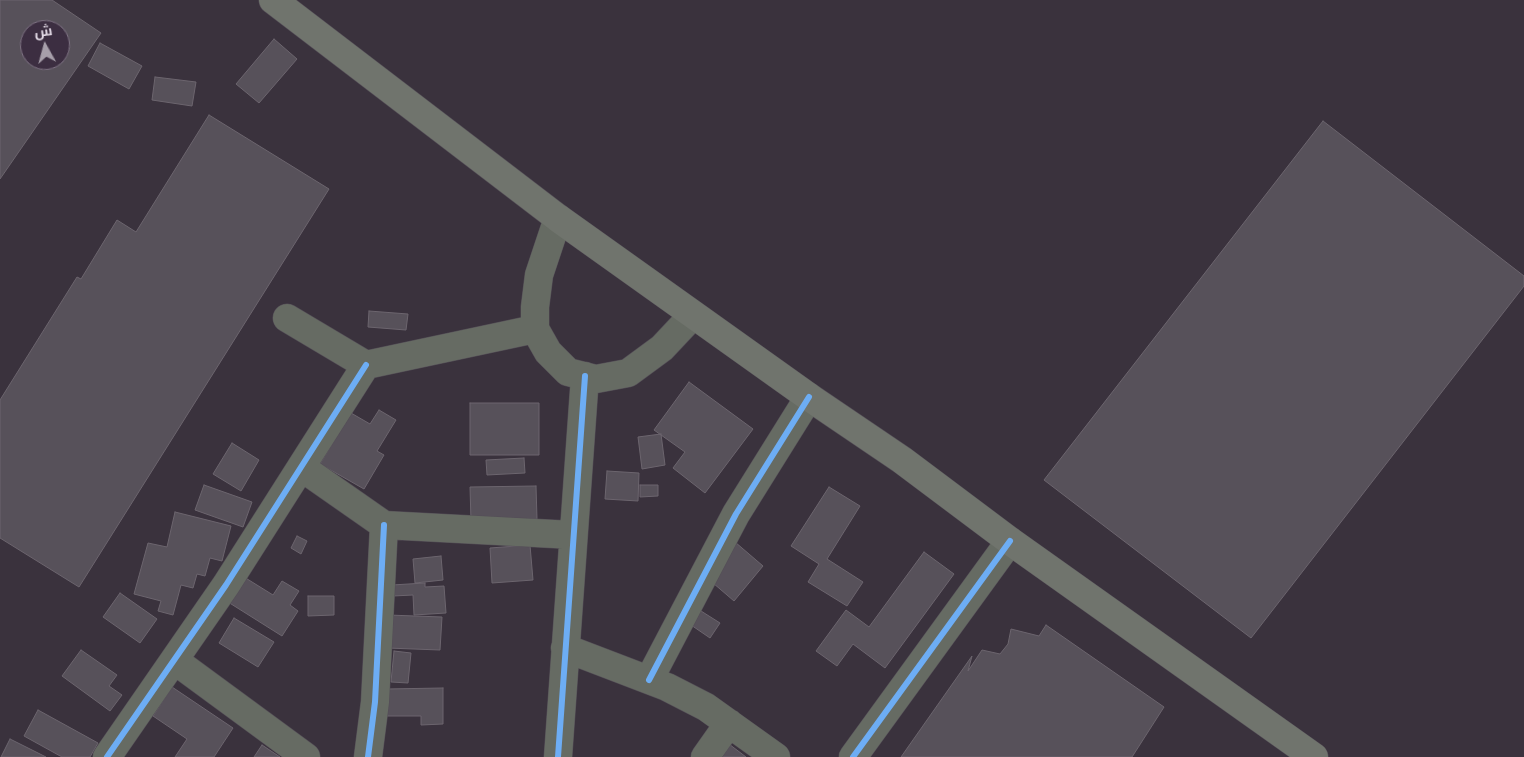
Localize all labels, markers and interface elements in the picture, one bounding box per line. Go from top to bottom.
north arrow [20,20,70,70]
text: ش [33,21,53,41]

